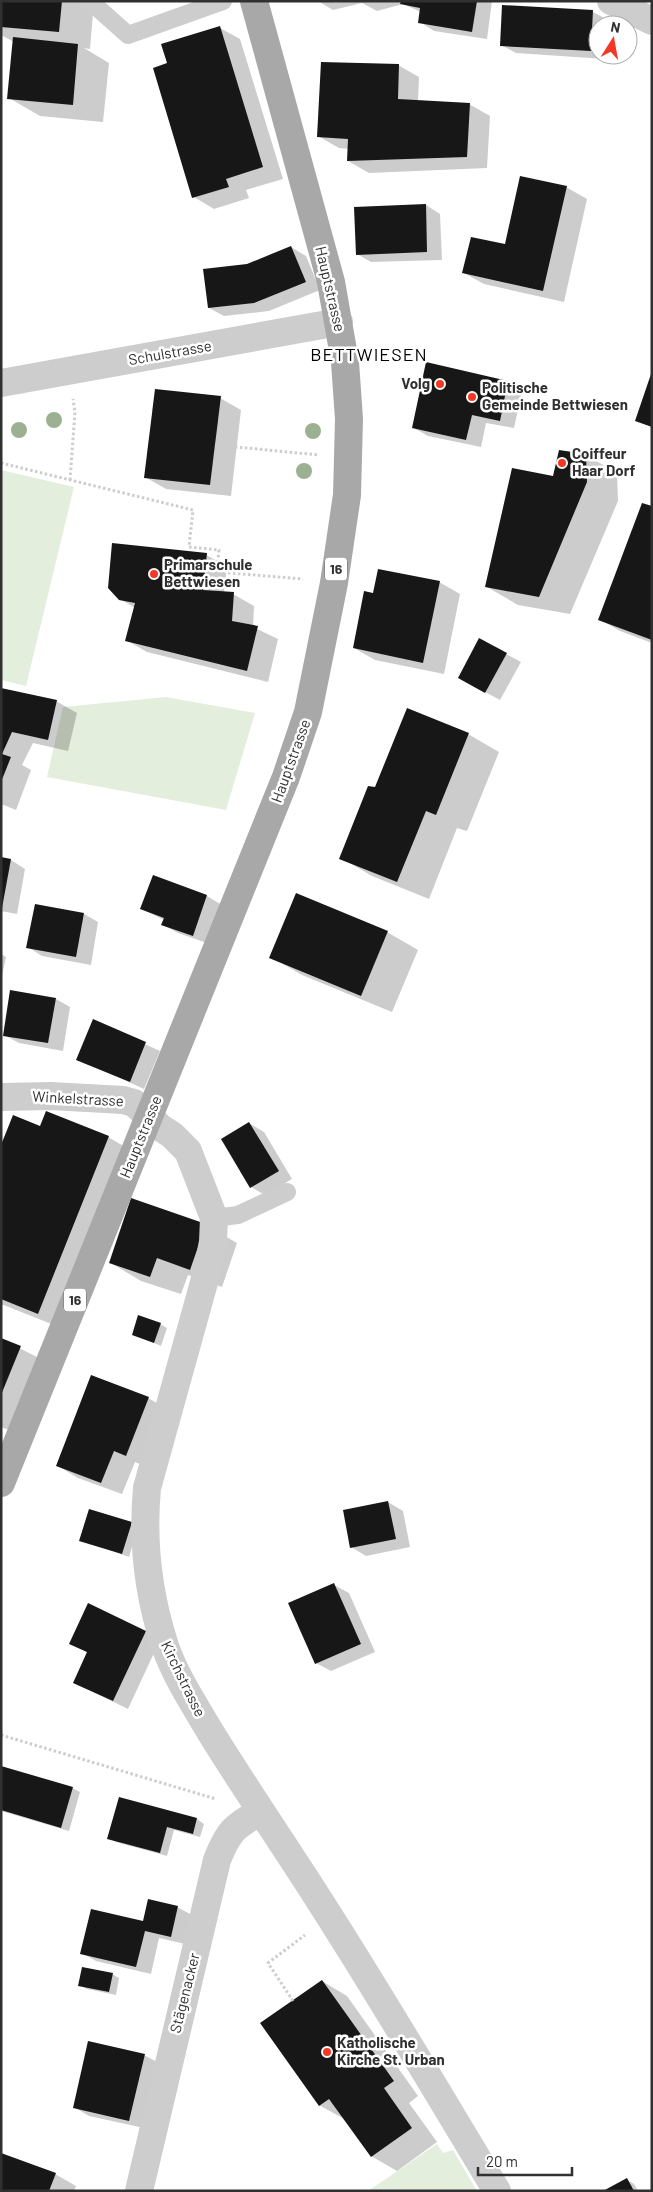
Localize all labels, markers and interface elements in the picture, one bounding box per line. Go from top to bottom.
north arrow [588,15,638,65]
text: N [609,18,622,36]
street label: Hauptstrasse [312,244,350,333]
street label: Schulstrasse [127,336,213,368]
district label: BETTWIESEN [310,343,428,365]
place label: Volg [401,374,430,392]
marker: Volg [434,378,446,390]
place label: Politische Gemeinde Bettwiesen [482,378,628,413]
marker: Politische Gemeinde Bettwiesen [466,391,478,403]
place label: Coiffeur Haar Dorf [572,444,635,479]
marker: Coiffeur Haar Dorf [556,457,568,469]
place label: Primarschule Bettwiesen [164,555,252,590]
road number: 16 [325,558,347,580]
marker: Primarschule Bettwiesen [148,568,160,580]
street label: Hauptstrasse [267,717,313,805]
street label: Winkelstrasse [32,1087,124,1109]
street label: Hauptstrasse [115,1093,165,1180]
road number: 16 [64,1288,86,1312]
street label: Kirchstrasse [158,1638,210,1719]
street label: Stägenacker [165,1950,203,2035]
place label: Katholische Kirche St. Urban [337,2033,445,2068]
marker: Katholische Kirche St. Urban [321,2046,333,2058]
scale bar [478,2144,572,2176]
text: 20 m [486,2152,518,2170]

